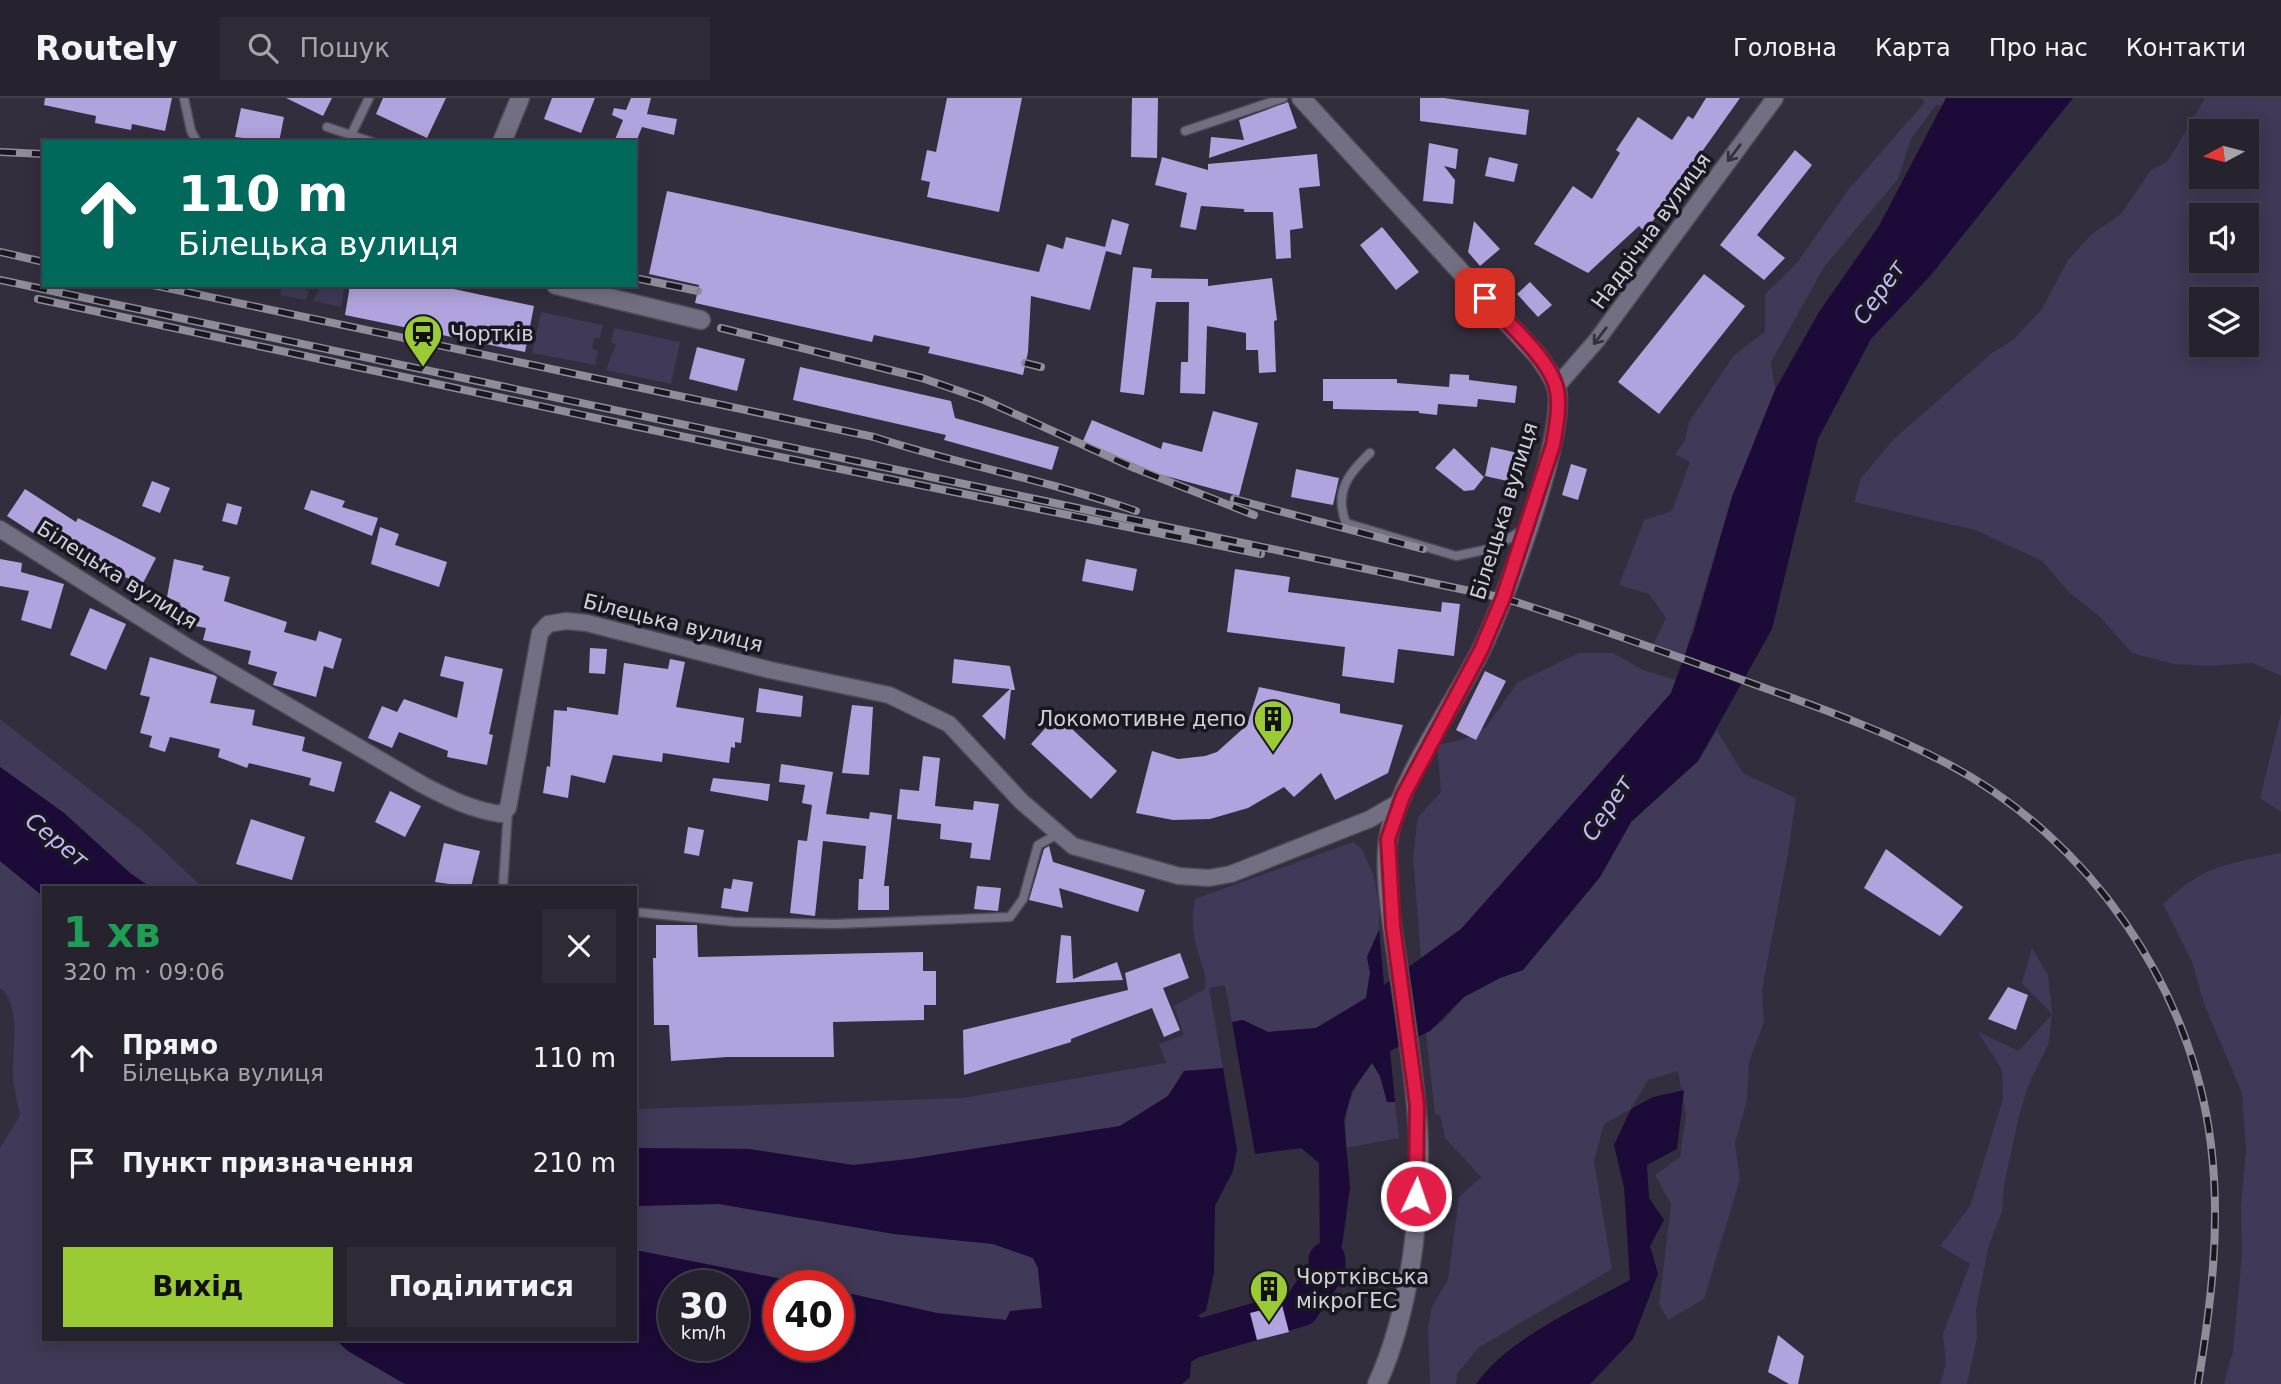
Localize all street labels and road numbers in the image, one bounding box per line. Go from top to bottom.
street label: Надрічна вулиця [1586,148,1716,314]
street label: Білецька вулиця [1466,419,1542,603]
street label: Білецька вулиця [32,516,202,634]
street label: Білецька вулиця [581,589,765,657]

